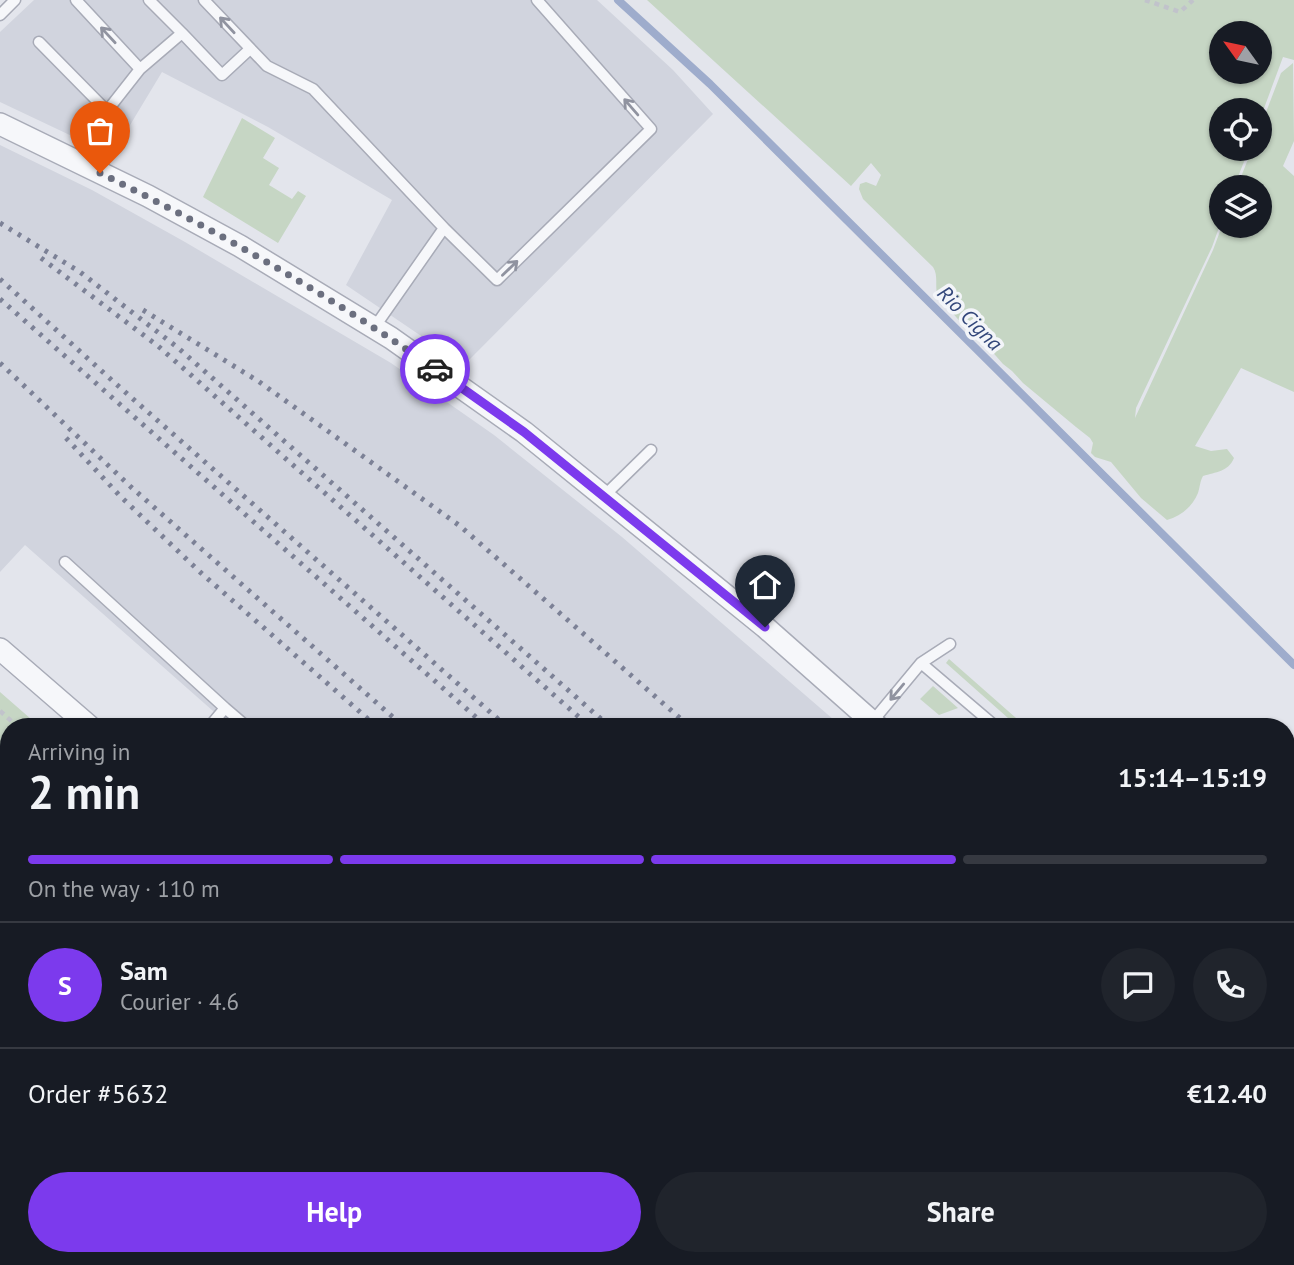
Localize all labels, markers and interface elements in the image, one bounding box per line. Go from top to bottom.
one-way arrow [218,17,235,34]
north arrow [1209,21,1272,84]
map controls [1209,21,1272,238]
one-way arrow [100,27,117,44]
one-way arrow [623,98,639,116]
button: locate [1209,98,1272,161]
pin [70,101,130,173]
icon: bag [81,112,119,150]
button: layers [1209,175,1272,238]
one-way arrow [501,259,518,276]
water label: Rio Cigna [932,280,1009,357]
courier [400,334,470,404]
icon: car [416,350,454,388]
pin [735,555,795,627]
icon: home [746,566,784,604]
one-way arrow [889,683,905,701]
text: Arriving in [28,737,130,766]
text: 15:14–15:19 [1118,761,1267,794]
text: 2 min [28,762,140,822]
text: On the way · 110 m [28,874,220,903]
button: chat [1101,948,1175,1022]
button: phone [1193,948,1267,1022]
text: Sam [120,954,168,987]
text: S [58,969,72,1002]
text: Courier · 4.6 [120,987,239,1016]
text: Order #5632 [28,1077,168,1110]
text: €12.40 [1187,1077,1267,1110]
button: Help [28,1172,641,1252]
button: Share [655,1172,1267,1252]

